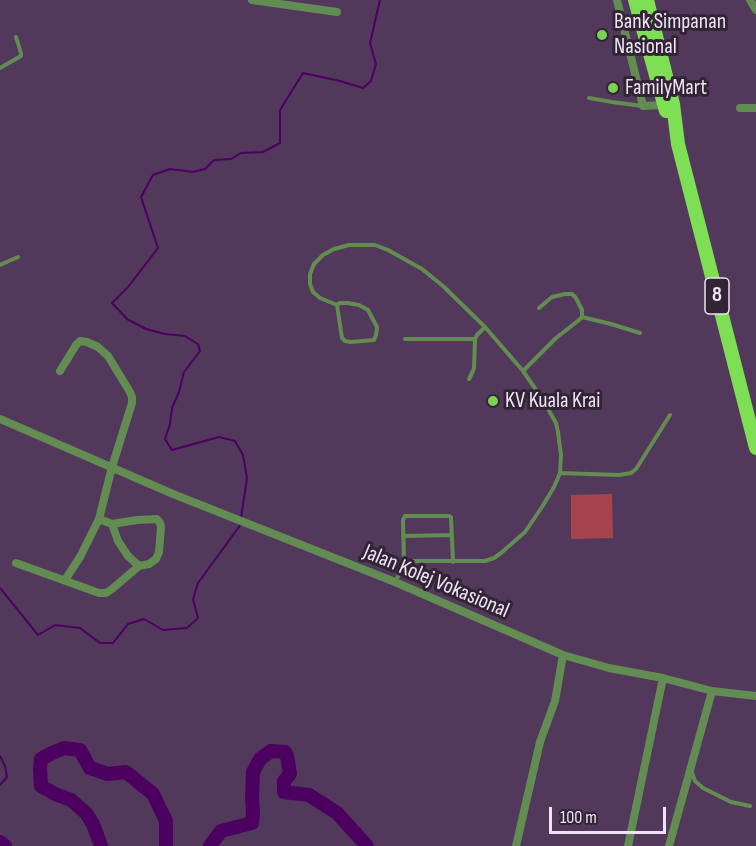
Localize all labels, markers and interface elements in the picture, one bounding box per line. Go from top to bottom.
place label: Bank Simpanan Nasional [614,9,726,60]
marker: Bank Simpanan Nasional [595,28,609,42]
place label: FamilyMart [625,75,707,101]
marker: FamilyMart [606,81,620,95]
road number: 8 [705,278,729,314]
place label: KV Kuala Krai [505,388,600,414]
marker: KV Kuala Krai [486,394,500,408]
street label: Jalan Kolej Vokasional [359,539,513,625]
scale bar [552,795,669,833]
text: 100 m [560,807,597,828]

